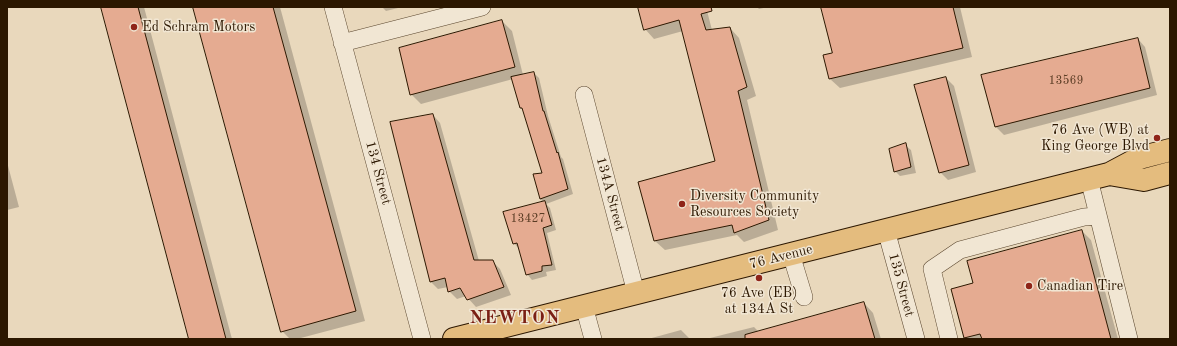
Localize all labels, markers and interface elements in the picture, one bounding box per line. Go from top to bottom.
place label: Ed Schram Motors [142,19,255,35]
marker: Ed Schram Motors [129,22,139,32]
house number: 13569 [1049,74,1083,88]
place label: 76 Ave (WB) at King George Blvd [1041,122,1149,154]
marker: 76 Ave (WB) at King George Blvd [1152,133,1162,143]
street label: 134 Street [361,139,395,207]
street label: 134A Street [592,155,628,233]
place label: Diversity Community Resources Society [690,188,819,220]
marker: Diversity Community Resources Society [677,199,687,209]
house number: 13427 [511,212,545,226]
street label: 76 Avenue [748,241,814,273]
street label: 135 Street [884,251,918,319]
marker: 76 Ave (EB) at 134A St [754,273,764,283]
place label: Canadian Tire [1037,278,1123,294]
marker: Canadian Tire [1024,281,1034,291]
place label: 76 Ave (EB) at 134A St [721,285,797,318]
district label: NEWTON [470,307,560,329]

